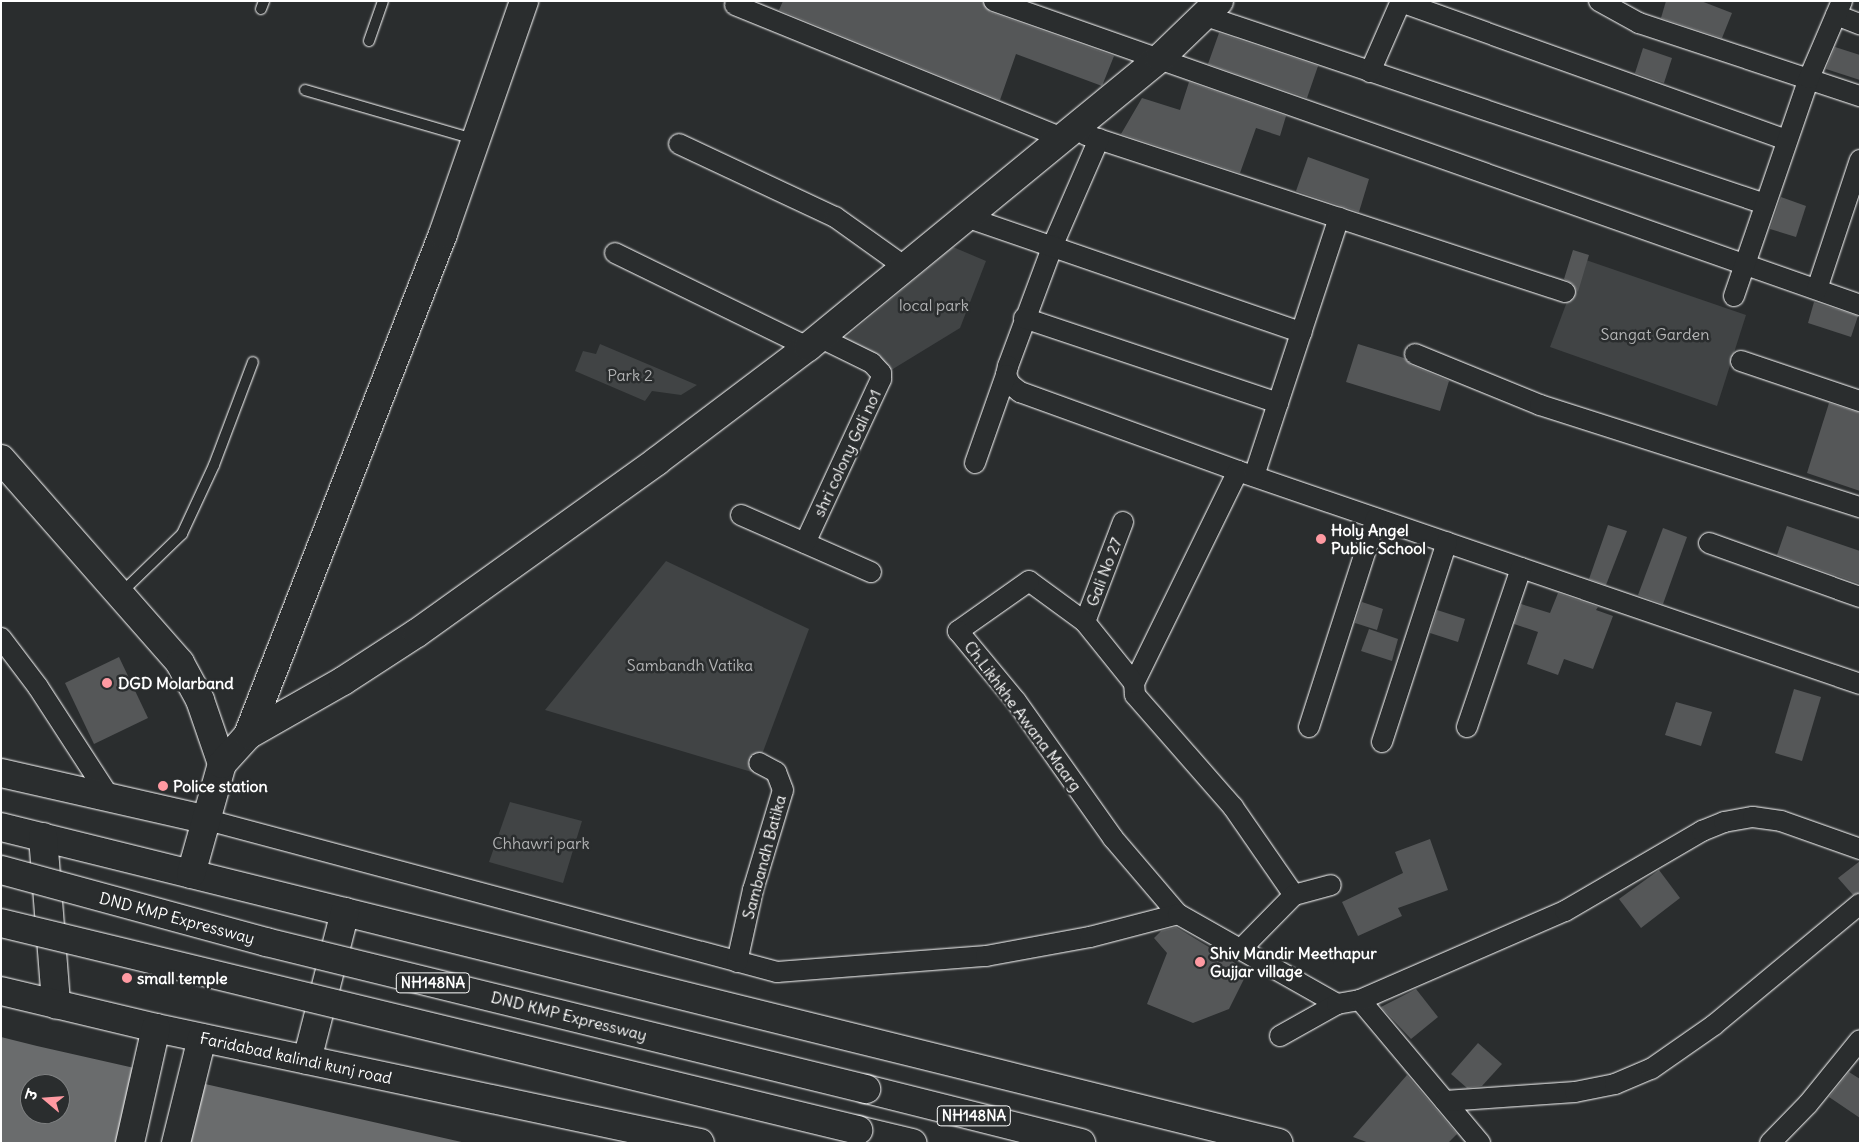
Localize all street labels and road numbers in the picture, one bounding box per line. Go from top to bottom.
street label: shri colony Gali no1 [809,386,885,520]
street label: Gali No 27 [1082,535,1126,609]
street label: Ch.Likhkhe Awana Maarg [960,637,1086,795]
street label: Sambandh Batika [738,793,790,921]
street label: DND KMP Expressway [97,888,257,948]
road number: NH148NA [396,970,470,996]
street label: DND KMP Expressway [489,987,649,1045]
street label: Faridabad kalindi kunj road [198,1028,394,1088]
road number: NH148NA [936,1104,1012,1128]

